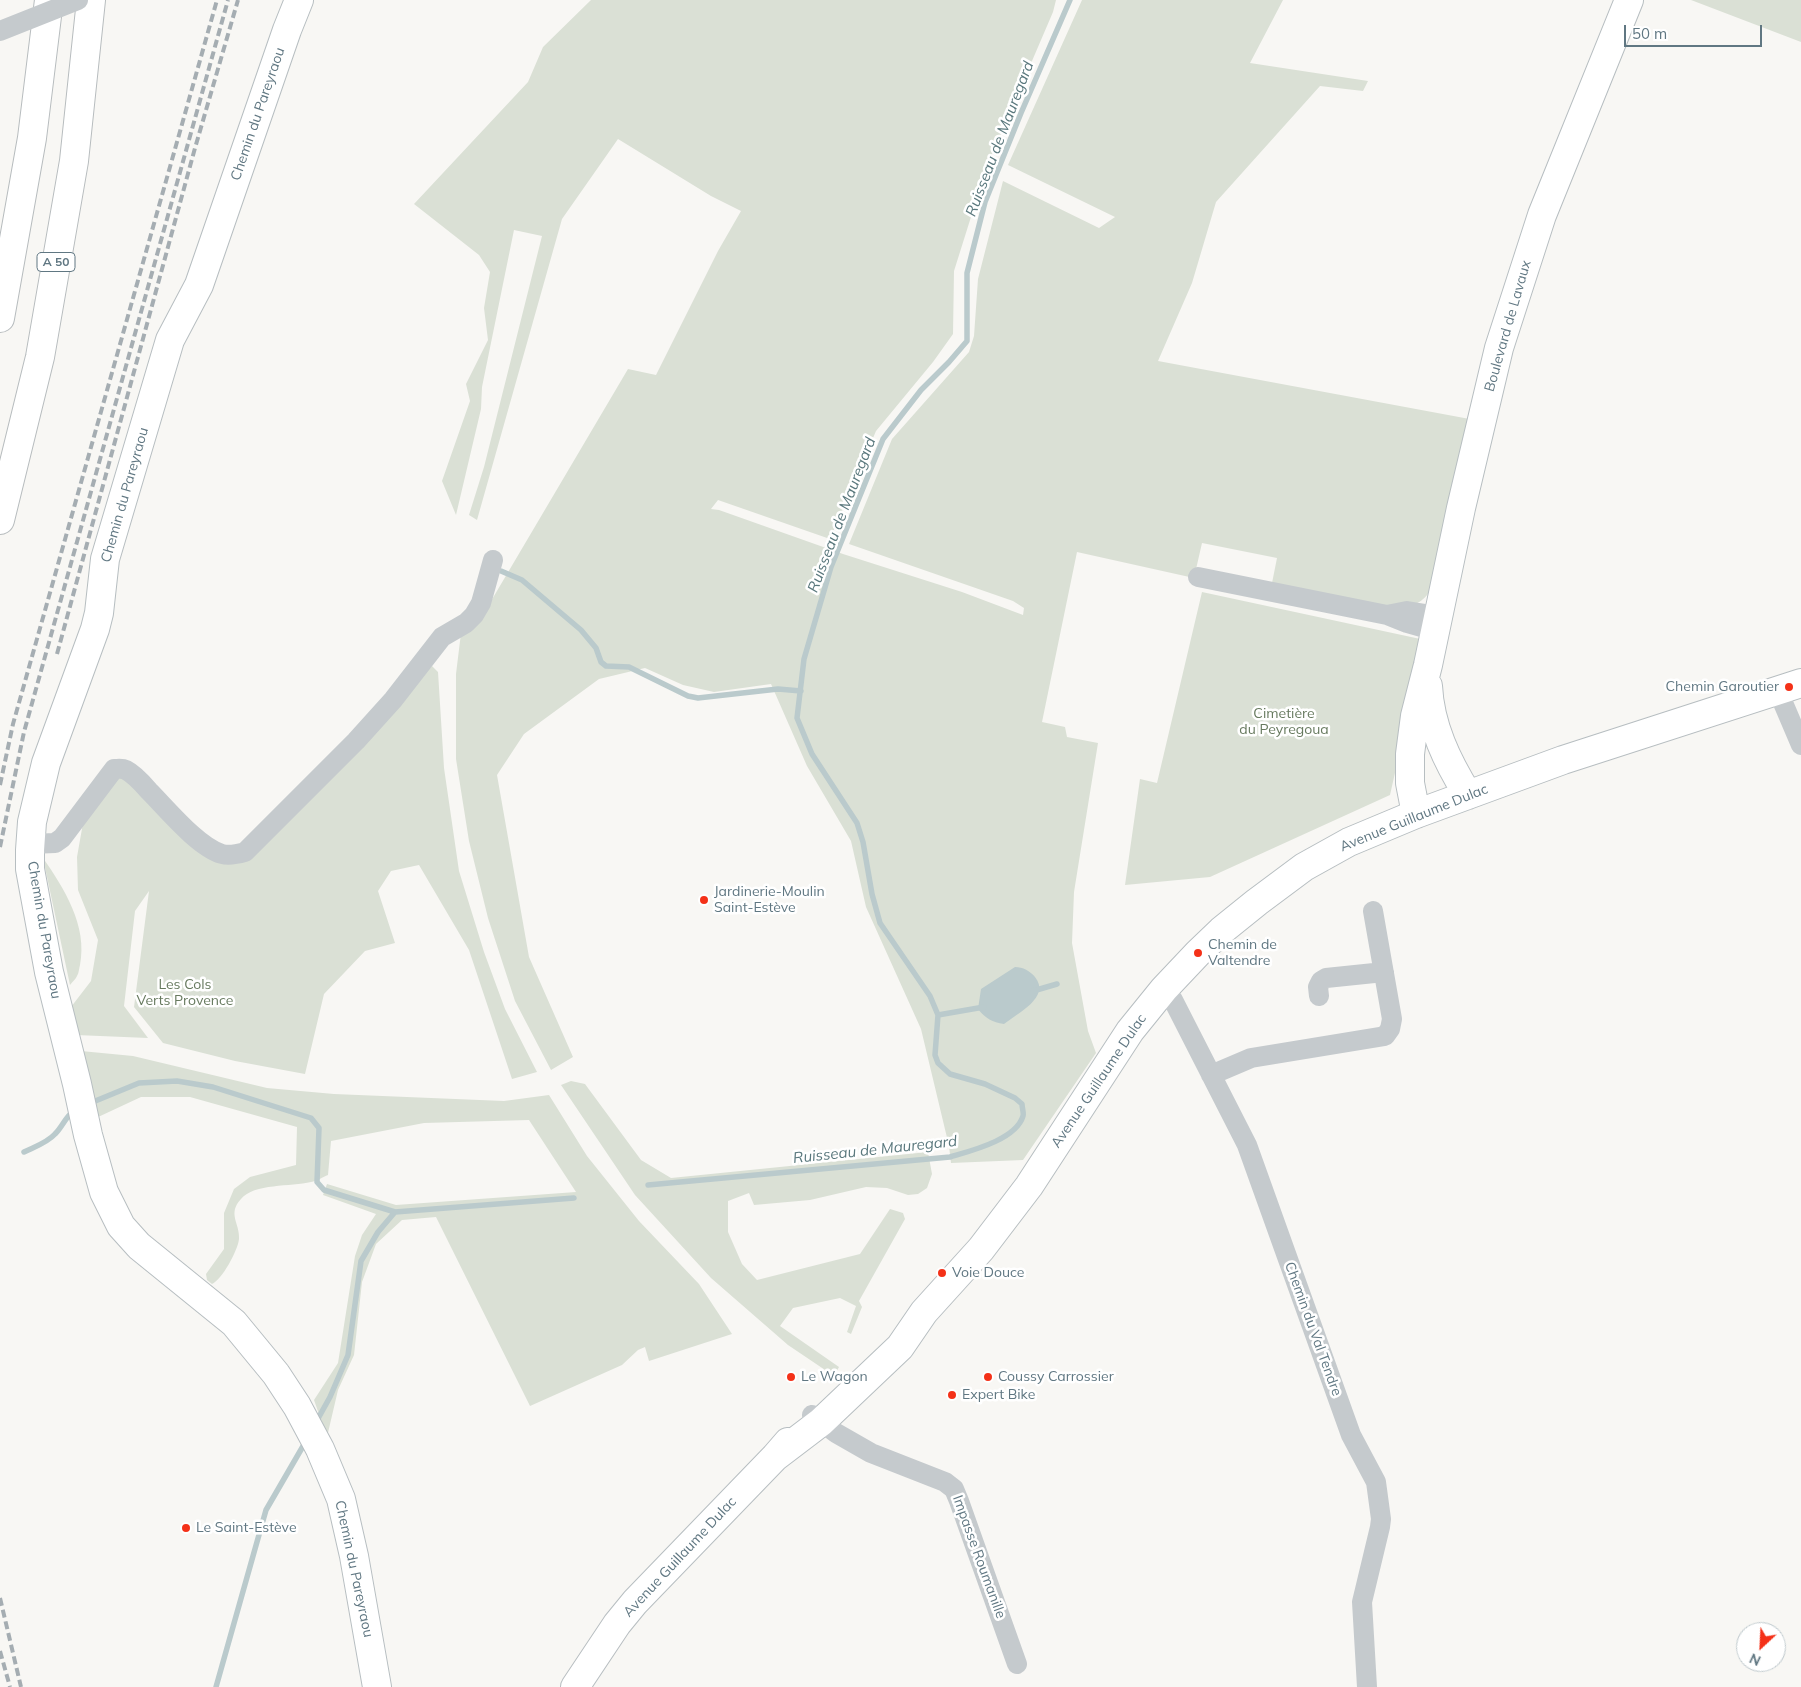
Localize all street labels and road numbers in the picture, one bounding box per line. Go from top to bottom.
street label: Chemin du Pareyraou [227,45,289,183]
road number: A 50 [37,252,75,272]
street label: Boulevard de Lavaux [1481,258,1535,394]
street label: Chemin du Pareyraou [98,426,152,564]
street label: Avenue Guillaume Dulac [1338,781,1490,855]
street label: Chemin du Pareyraou [24,860,64,1000]
street label: Avenue Guillaume Dulac [1048,1011,1150,1151]
street label: Chemin du Val Tendre [1281,1260,1345,1398]
street label: Impasse Roumanille [949,1493,1009,1621]
street label: Avenue Guillaume Dulac [620,1494,740,1620]
street label: Chemin du Pareyraou [331,1499,377,1639]

